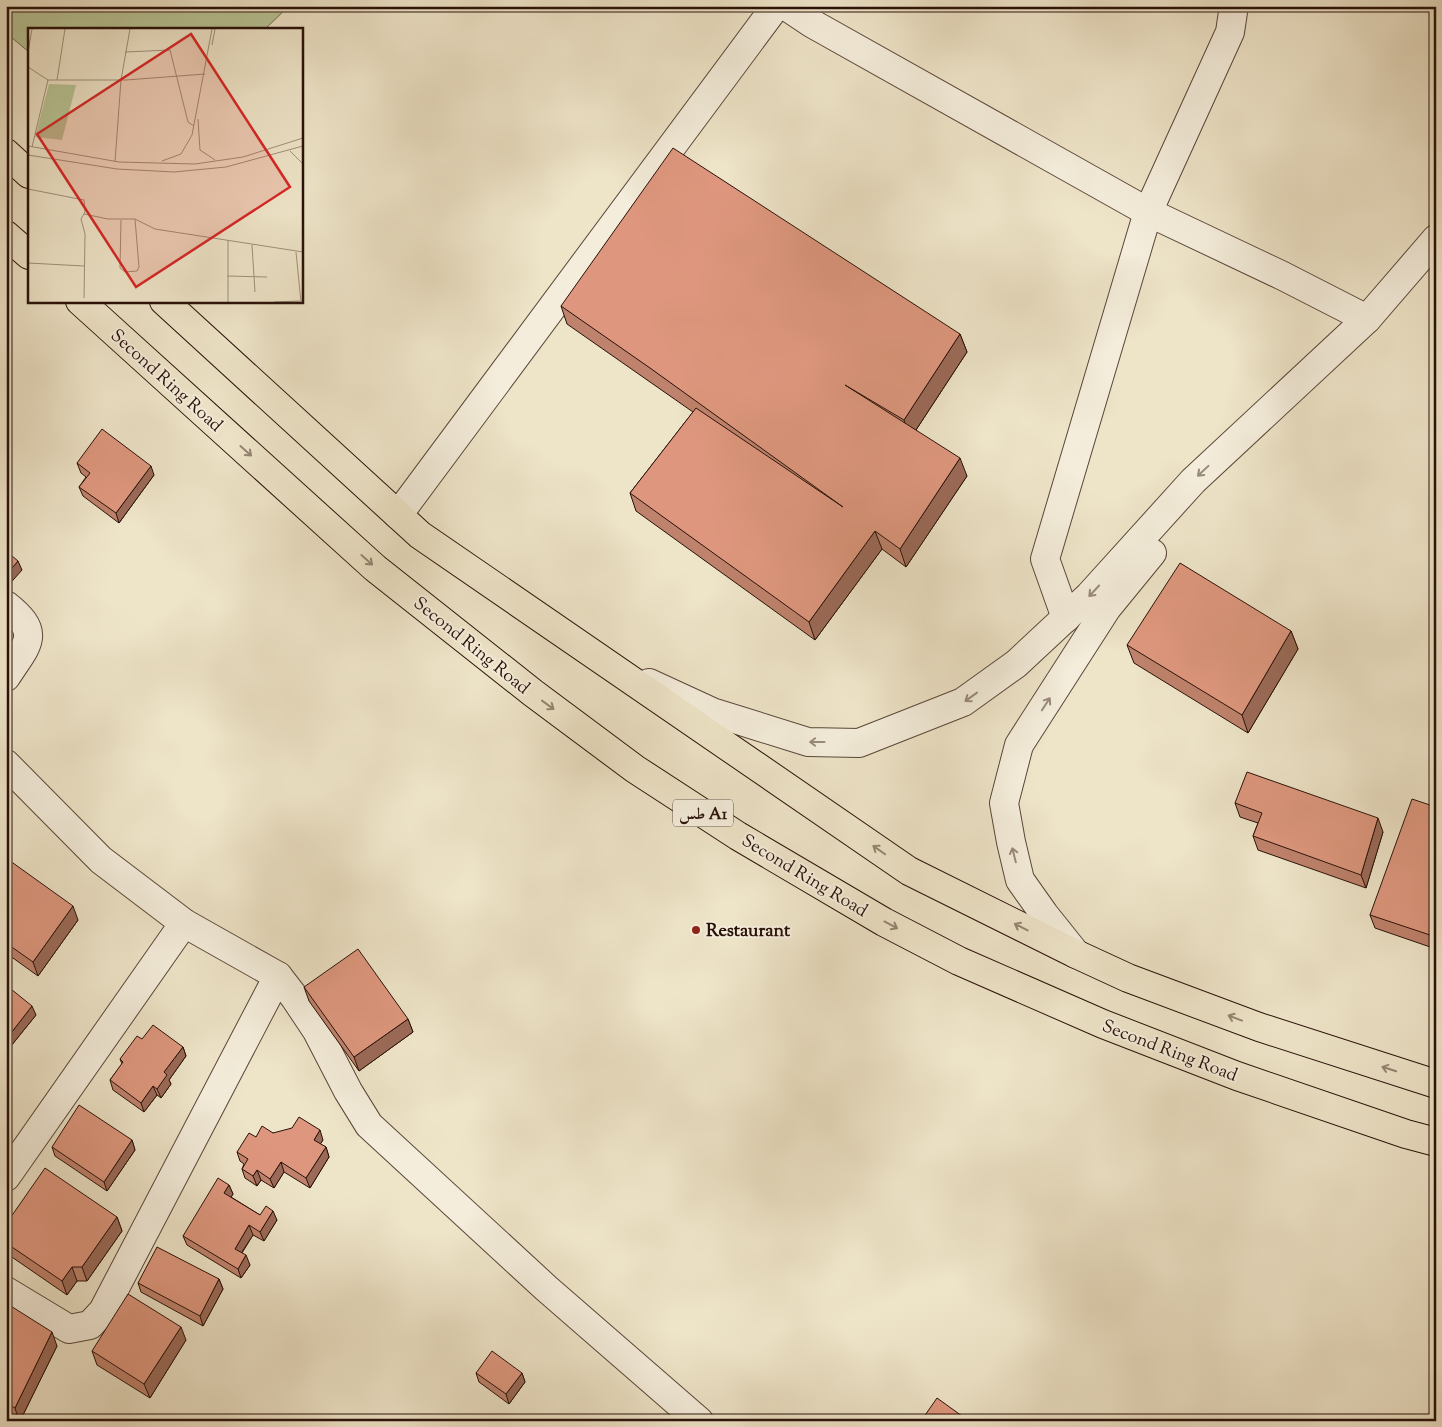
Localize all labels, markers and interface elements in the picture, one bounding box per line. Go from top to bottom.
inset map [28,28,302,302]
street label: Second Ring Road [104,324,228,439]
one-way arrow [239,445,252,457]
one-way arrow [1197,465,1210,477]
one-way arrow [360,554,373,566]
one-way arrow [1088,585,1099,598]
street label: Second Ring Road [407,591,535,702]
one-way arrow [964,692,978,702]
one-way arrow [1041,697,1051,711]
one-way arrow [541,700,555,710]
one-way arrow [810,737,826,747]
road number: طس A1 [673,800,733,826]
street label: Second Ring Road [736,829,872,925]
one-way arrow [872,845,886,855]
one-way arrow [1009,848,1018,864]
place label: Restaurant [706,919,791,945]
one-way arrow [883,920,898,930]
one-way arrow [1014,922,1029,932]
marker: Restaurant [690,924,702,936]
one-way arrow [1228,1013,1243,1022]
street label: Second Ring Road [1098,1014,1241,1090]
one-way arrow [1381,1064,1397,1074]

